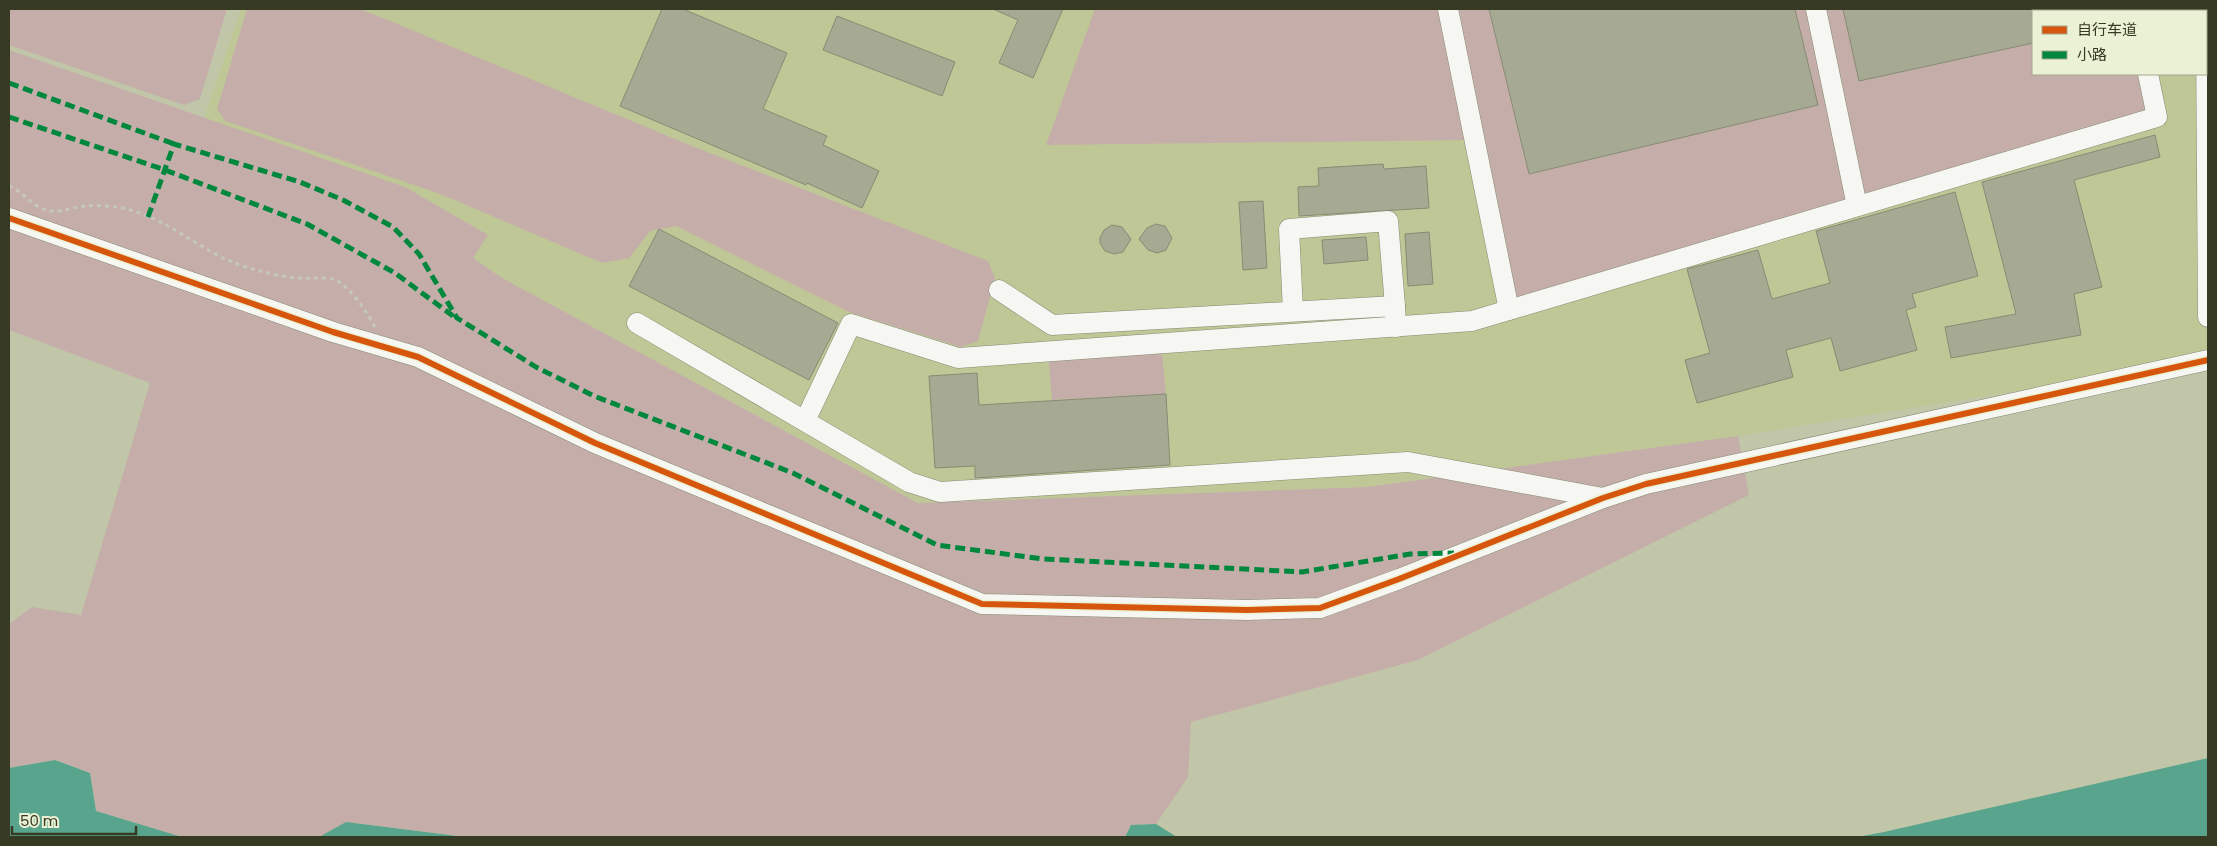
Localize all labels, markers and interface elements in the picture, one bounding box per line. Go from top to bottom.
legend [2032,10,2207,75]
text: 自行车道 [2077,19,2137,40]
text: 小路 [2077,44,2107,65]
scale bar [12,804,136,836]
text: 50 m [20,810,58,831]

